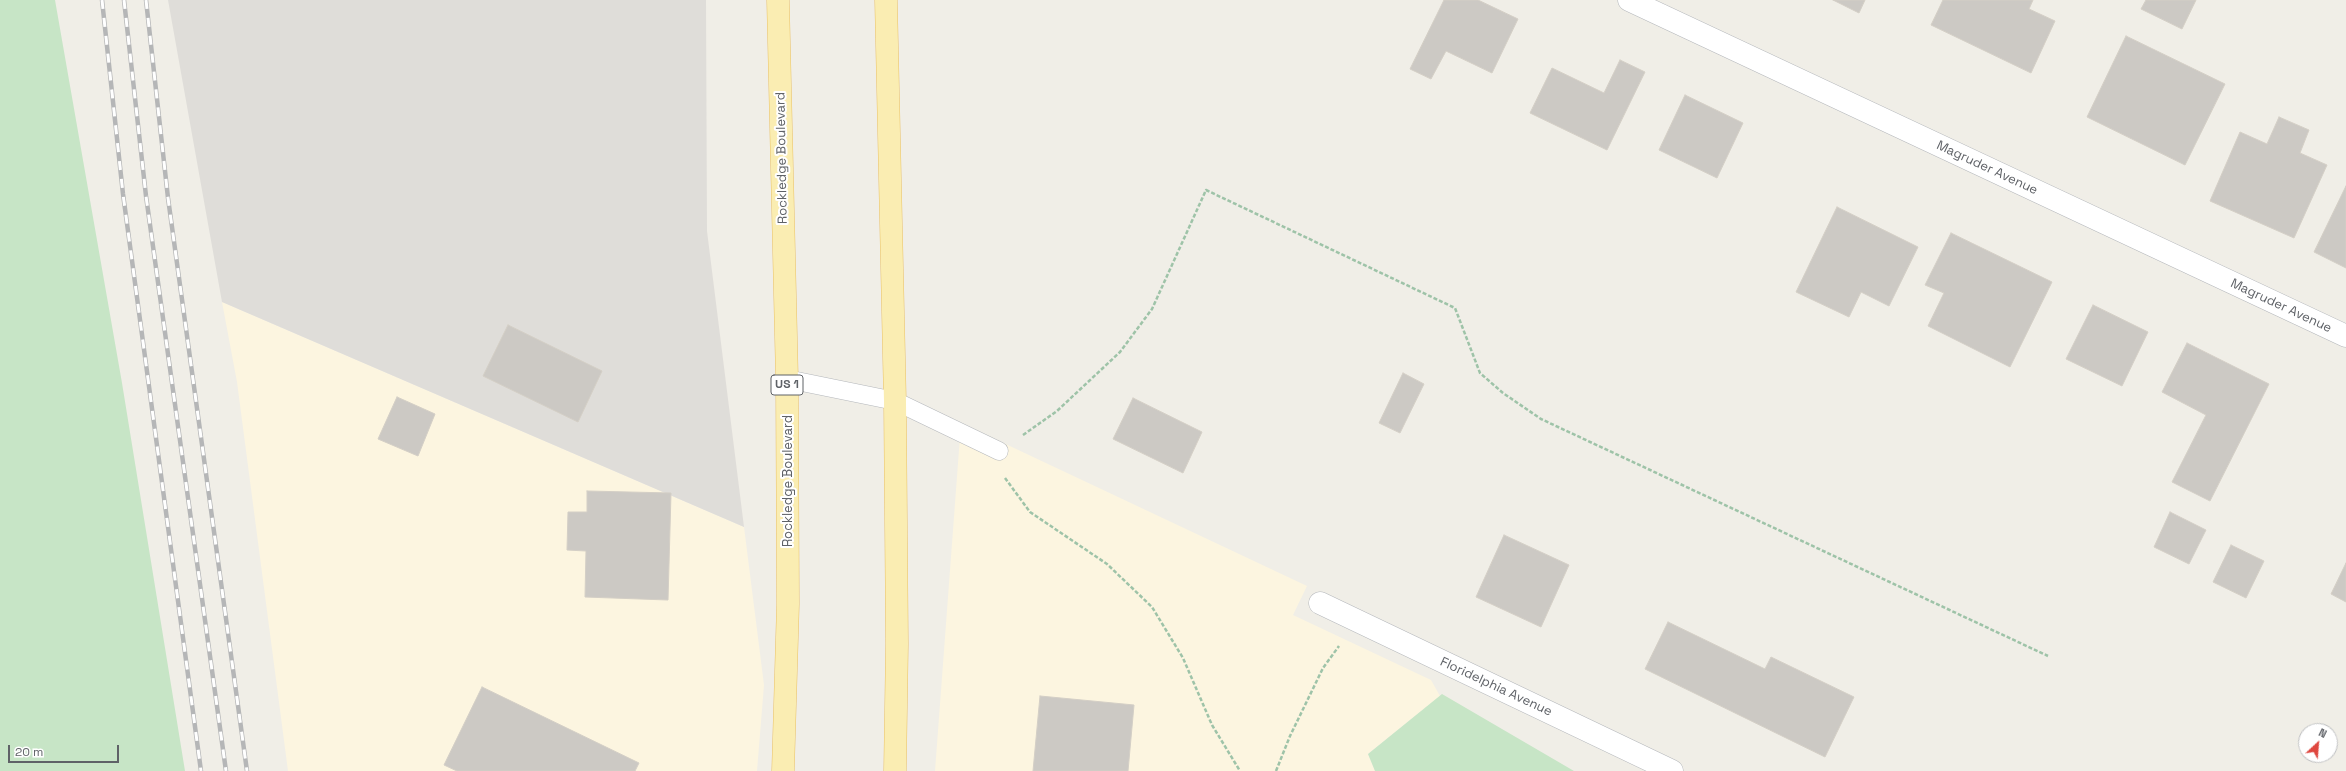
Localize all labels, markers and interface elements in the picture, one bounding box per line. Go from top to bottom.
street label: Rockledge Boulevard [773,92,791,224]
street label: Magruder Avenue [1934,138,2040,198]
street label: Magruder Avenue [2228,276,2334,336]
road number: US 1 [771,375,803,395]
street label: Rockledge Boulevard [780,415,796,547]
street label: Floridelphia Avenue [1437,654,1555,720]
north arrow [2298,723,2338,763]
text: N [2316,725,2329,741]
scale bar [10,737,121,763]
text: 20 m [15,744,43,760]

